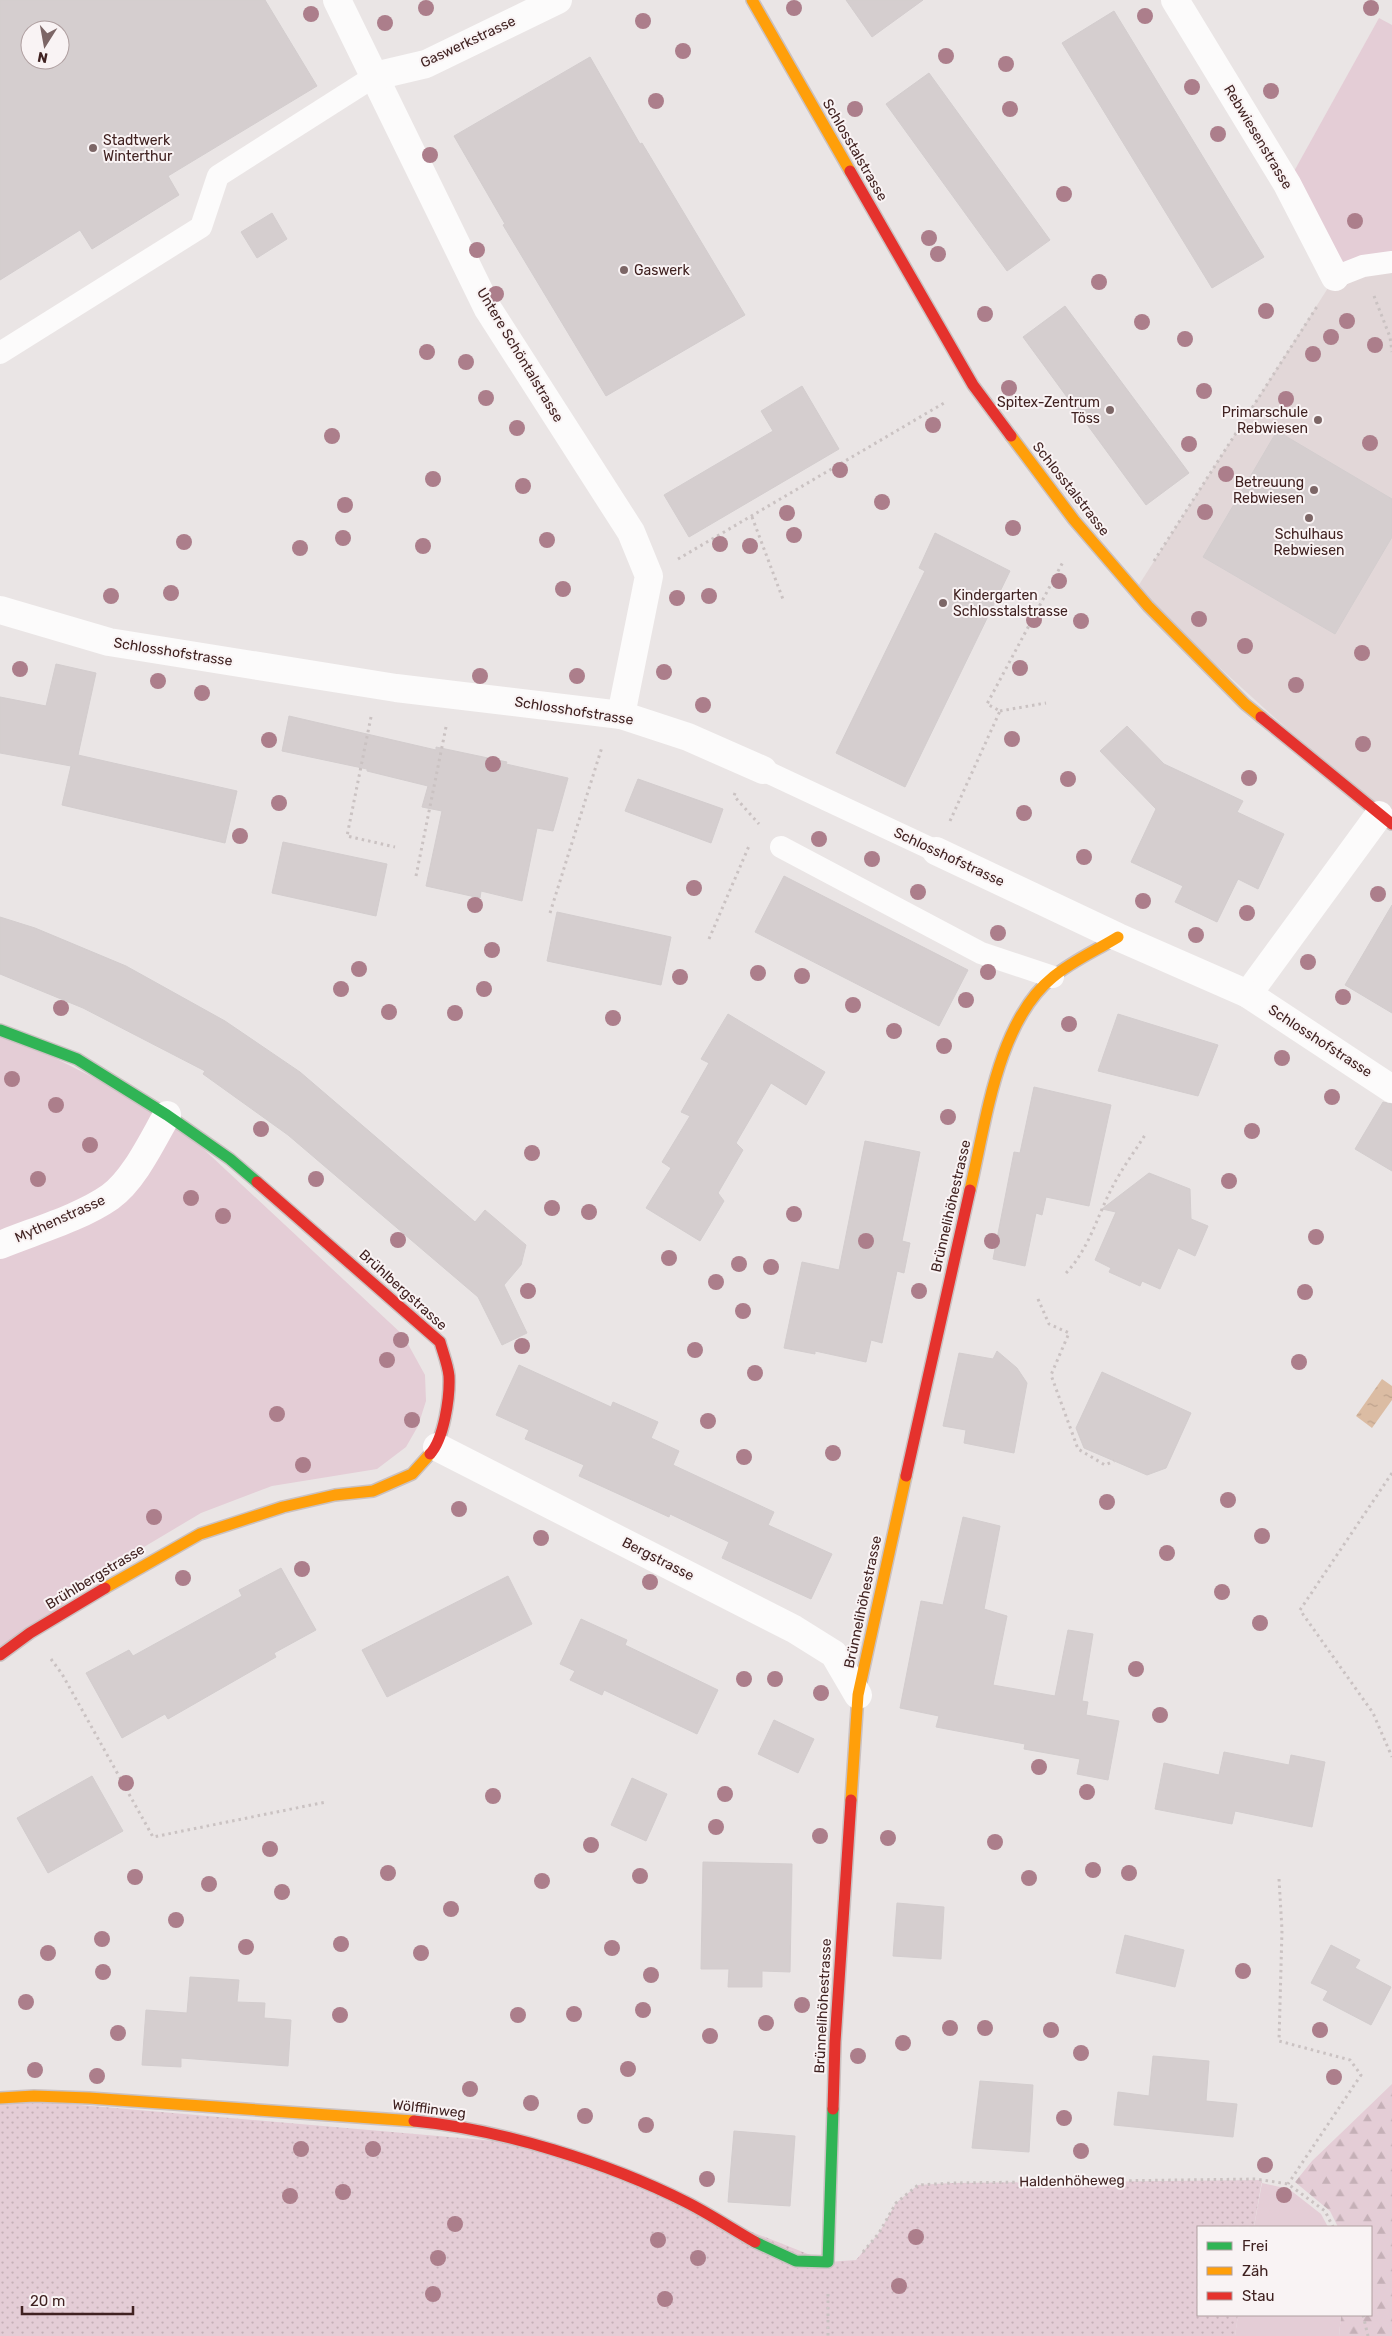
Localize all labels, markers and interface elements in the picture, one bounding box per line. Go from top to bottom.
street label: Gaswerkstrasse [418,12,518,72]
north arrow [20,20,70,70]
text: N [36,48,49,67]
street label: Rebwiesenstrasse [1220,82,1296,192]
street label: Schlosstalstrasse [819,96,891,204]
place label: Stadtwerk Winterthur [103,132,173,165]
marker: Stadtwerk Winterthur [87,142,99,154]
place label: Gaswerk [634,262,690,279]
marker: Gaswerk [618,264,630,276]
street label: Untere Schöntalstrasse [473,285,567,425]
place label: Spitex-Zentrum Töss [997,394,1100,427]
marker: Spitex-Zentrum Töss [1104,404,1116,416]
place label: Primarschule Rebwiesen [1222,404,1308,437]
marker: Primarschule Rebwiesen [1312,414,1324,426]
street label: Schlosstalstrasse [1029,438,1113,540]
place label: Betreuung Rebwiesen [1233,474,1304,507]
marker: Betreuung Rebwiesen [1308,484,1320,496]
marker: Schulhaus Rebwiesen [1303,512,1315,524]
place label: Schulhaus Rebwiesen [1274,526,1344,559]
place label: Kindergarten Schlosstalstrasse [953,587,1068,620]
marker: Kindergarten Schlosstalstrasse [937,597,949,609]
street label: Schlosshofstrasse [112,634,234,670]
street label: Schlosshofstrasse [513,693,635,729]
street label: Schlosshofstrasse [891,824,1007,890]
street label: Schlosshofstrasse [1265,1001,1375,1081]
street label: Brünnelihöhestrasse [928,1138,975,1274]
street label: Mythenstrasse [12,1191,108,1246]
street label: Brühlbergstrasse [356,1246,451,1334]
street label: Bergstrasse [619,1534,697,1584]
street label: Brünnelihöhestrasse [841,1534,885,1670]
street label: Brühlbergstrasse [42,1541,148,1613]
street label: Brünnelihöhestrasse [811,1938,835,2074]
street label: Wölfflinweg [391,2096,467,2122]
street label: Haldenhöheweg [1019,2172,1125,2190]
legend [1197,2226,1372,2316]
text: Frei [1242,2237,1268,2255]
text: Zäh [1242,2262,1268,2280]
scale bar [22,2284,134,2316]
text: Stau [1242,2287,1275,2305]
text: 20 m [30,2292,65,2310]

